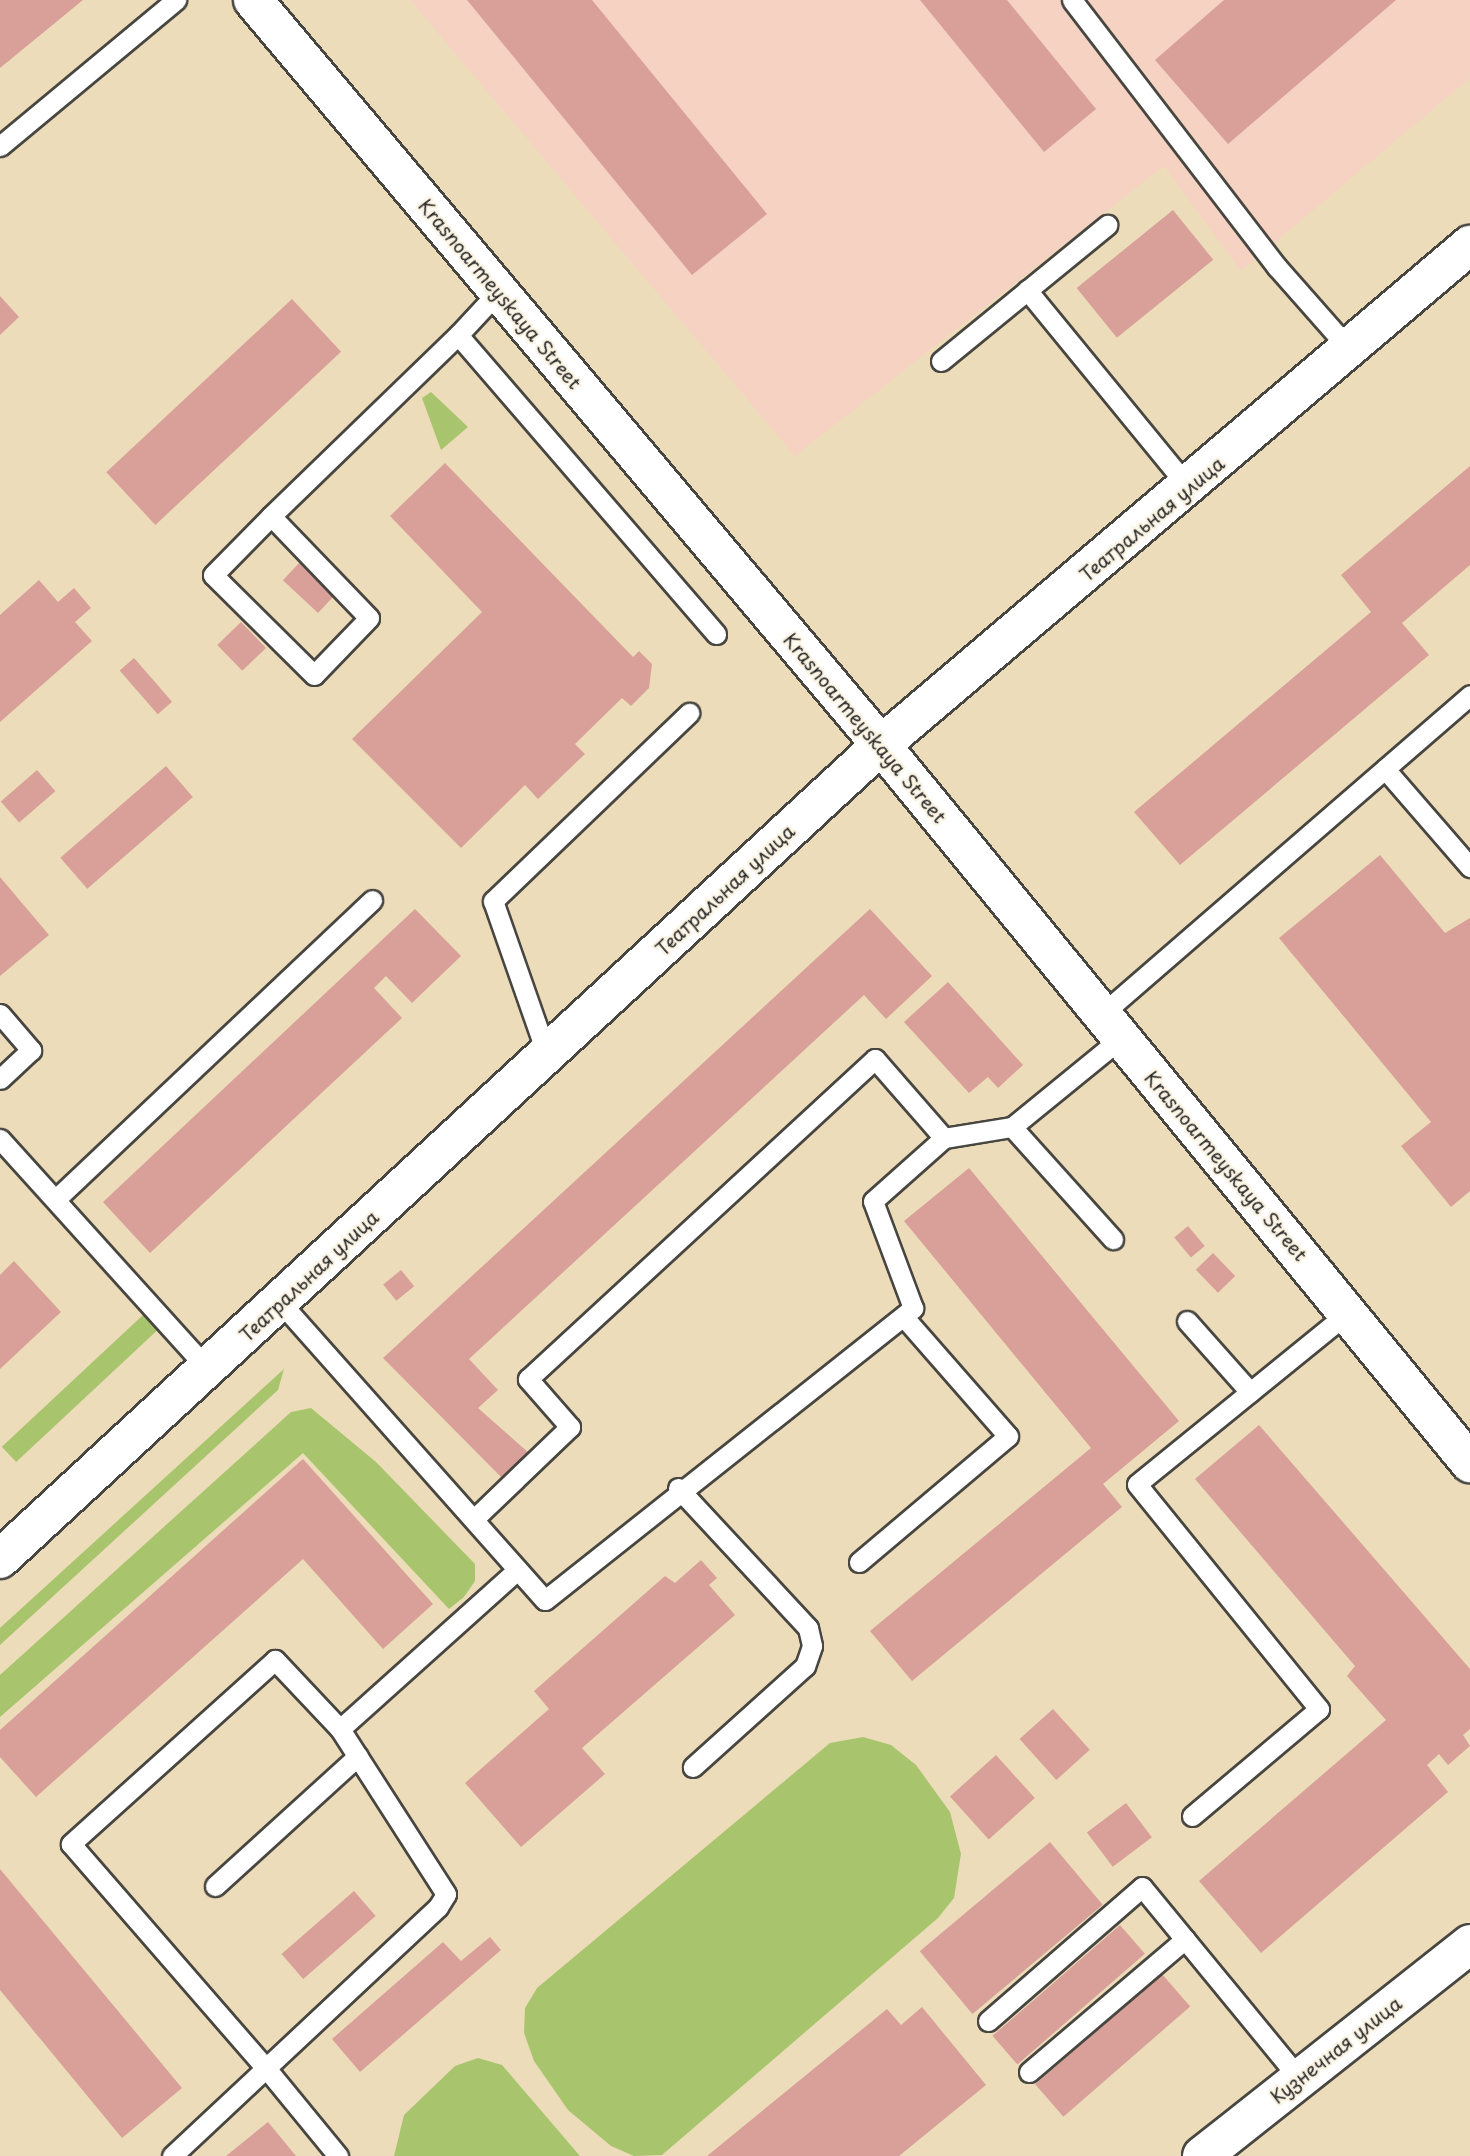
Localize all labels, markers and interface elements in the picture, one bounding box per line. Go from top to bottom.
street label: Krasnoarmeyskaya Street [414,194,586,394]
street label: Театральная улица [1075,452,1229,586]
street label: Krasnoarmeyskaya Street [779,628,951,828]
street label: Театральная улица [651,820,799,960]
street label: Krasnoarmeyskaya Street [1140,1066,1312,1266]
street label: Театральная улица [235,1206,383,1346]
street label: Кузнечная улица [1266,1991,1406,2109]

